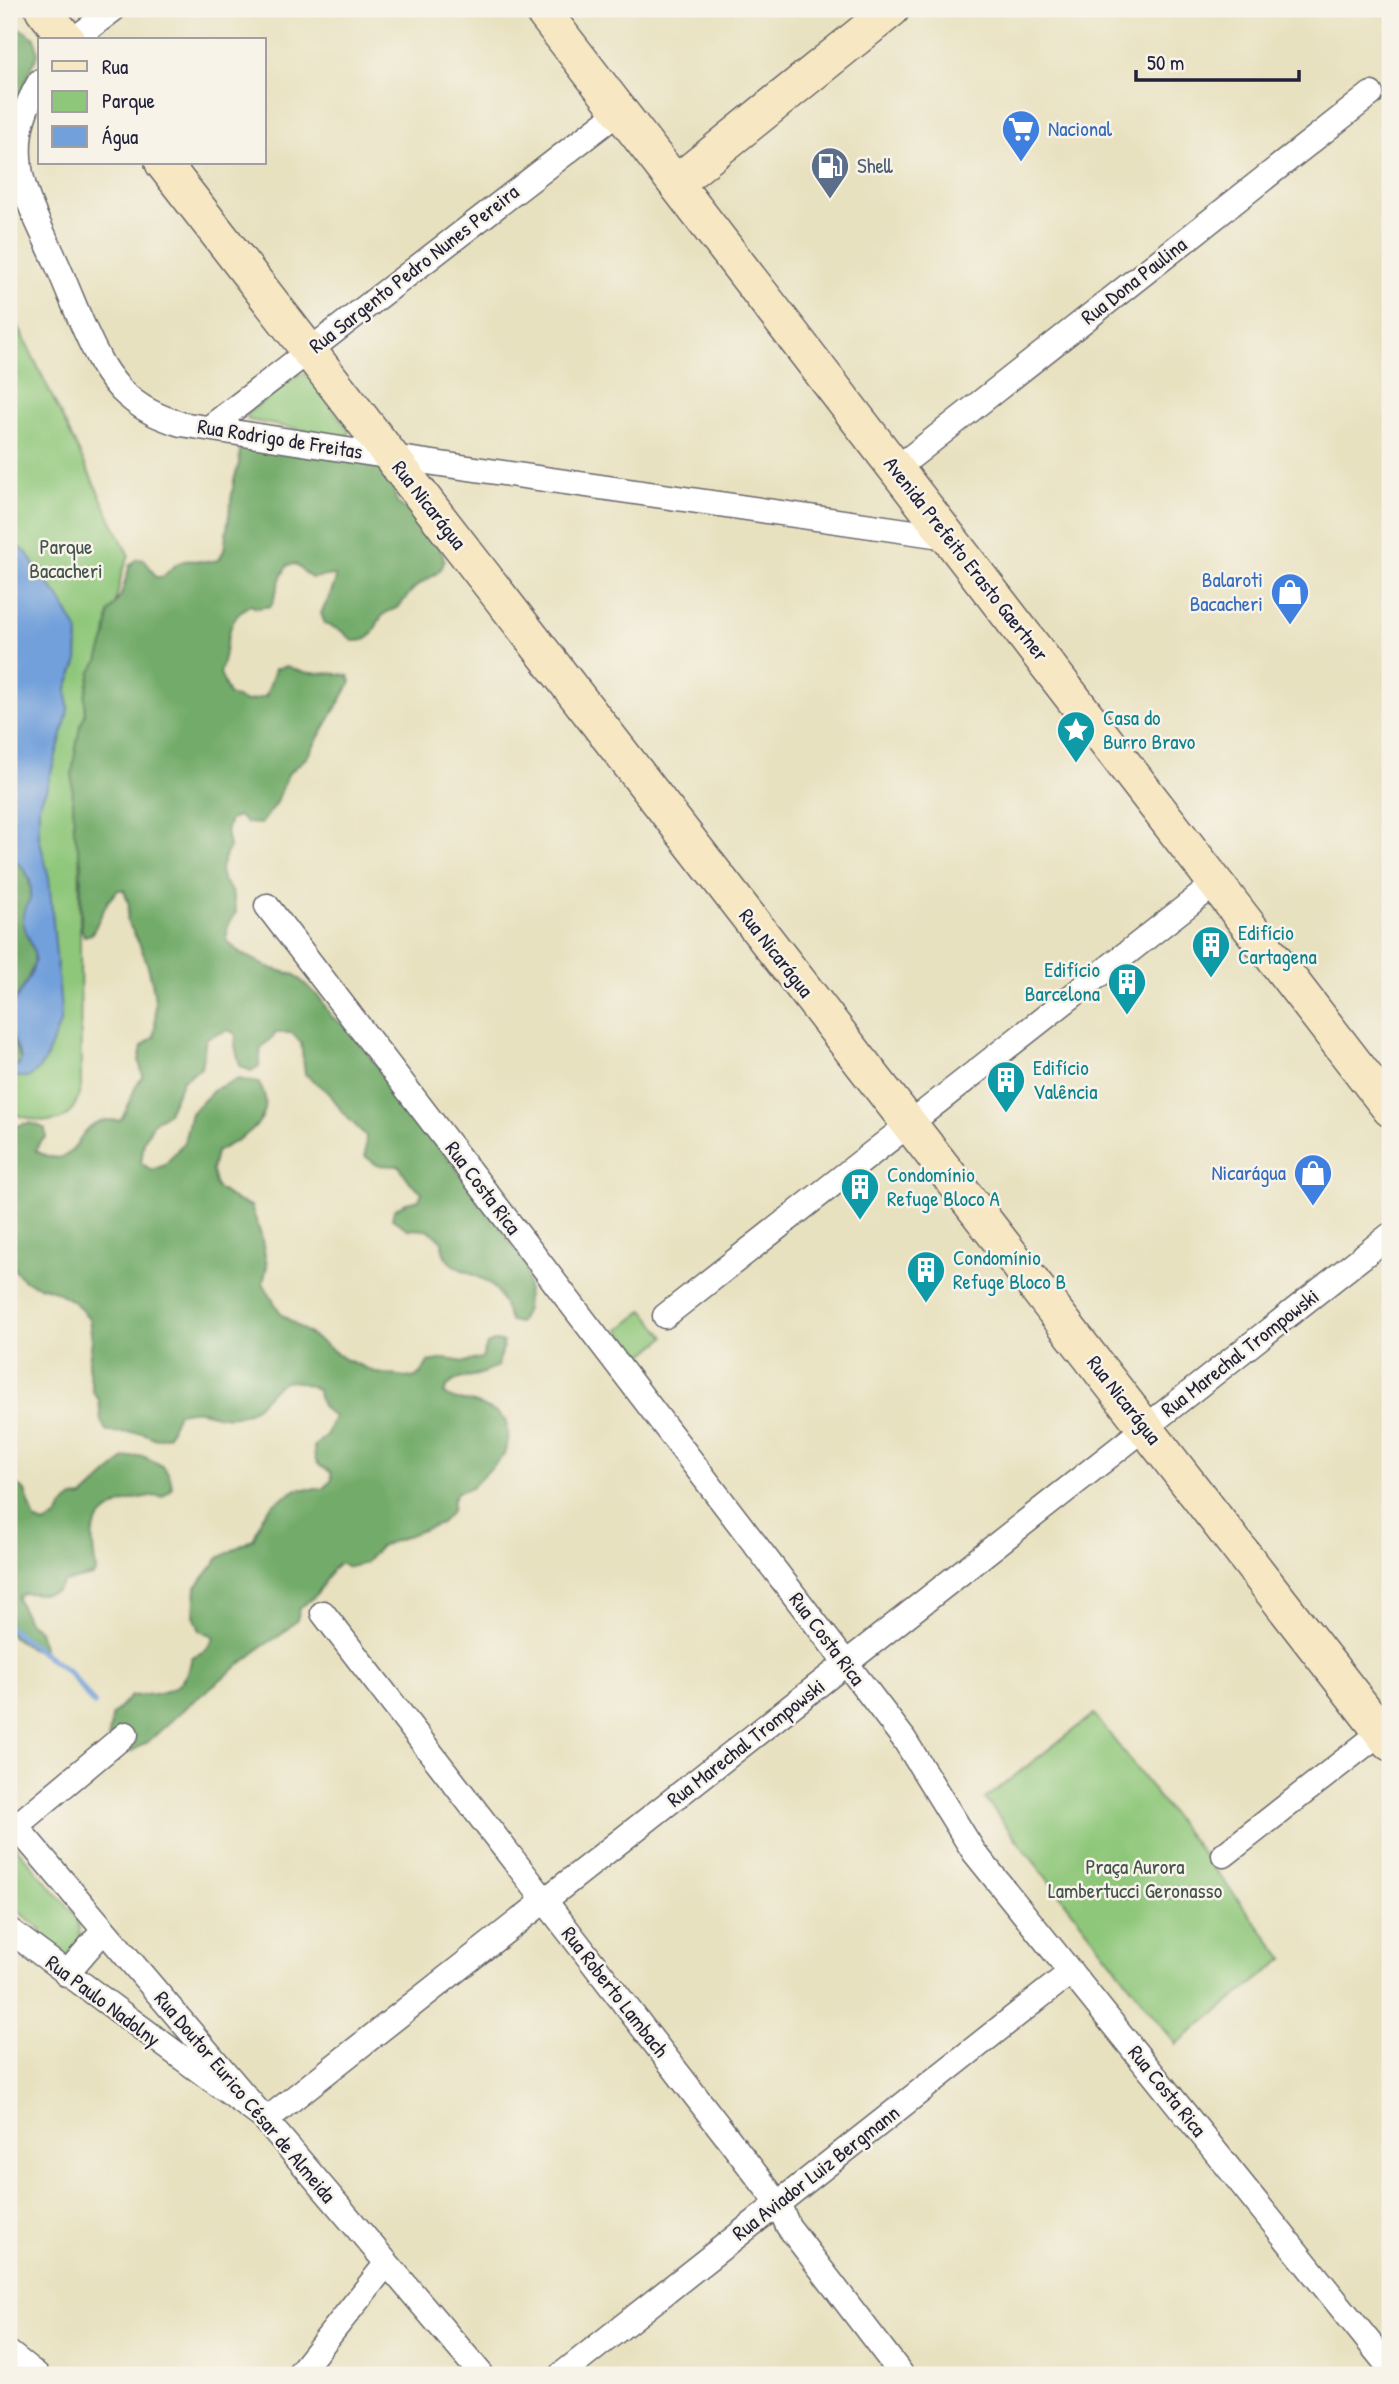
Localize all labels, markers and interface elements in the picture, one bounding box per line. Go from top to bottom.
legend [38,38,266,164]
scale bar [1136,38,1299,82]
text: 50 m [1147,48,1184,77]
text: Rua [102,52,128,81]
text: Parque [102,86,155,115]
supermarket icon: Nacional [1000,108,1042,163]
place label: Nacional [1048,114,1112,143]
text: Água [102,122,138,151]
fuel station icon: Shell [809,145,851,200]
place label: Shell [857,151,894,180]
street label: Rua Sargento Pedro Nunes Pereira [303,177,525,360]
street label: Rua Dona Paulina [1075,230,1193,331]
street label: Rua Rodrigo de Freitas [196,411,365,466]
street label: Avenida Prefeito Erasto Gaertner [877,450,1055,667]
street label: Rua Nicarágua [385,454,473,555]
park label: Parque Bacacheri [29,532,103,585]
place label: Balaroti Bacacheri [1190,565,1263,618]
shop icon: Balaroti Bacacheri [1269,571,1311,626]
place label: Casa do Burro Bravo [1103,703,1195,756]
place icon: Casa do Burro Bravo [1055,709,1097,764]
street label: Rua Nicarágua [732,902,820,1003]
place label: Edifício Cartagena [1238,918,1317,971]
building icon: Edifício Cartagena [1190,924,1232,979]
place label: Edifício Barcelona [1025,955,1100,1008]
building icon: Edifício Barcelona [1106,961,1148,1016]
place label: Edifício Valência [1033,1053,1098,1106]
building icon: Edifício Valência [985,1059,1027,1114]
street label: Rua Costa Rica [439,1135,528,1240]
shop icon: Nicarágua [1292,1152,1334,1207]
place label: Nicarágua [1211,1158,1286,1187]
place label: Condomínio Refuge Bloco A [887,1160,1000,1213]
building icon: Condomínio Refuge Bloco A [839,1166,881,1221]
place label: Condomínio Refuge Bloco B [953,1243,1066,1296]
building icon: Condomínio Refuge Bloco B [905,1249,947,1304]
street label: Rua Marechal Trompowski [1155,1282,1325,1423]
street label: Rua Nicarágua [1080,1349,1168,1450]
street label: Rua Costa Rica [783,1586,872,1691]
street label: Rua Marechal Trompowski [661,1672,831,1813]
park label: Praça Aurora Lambertucci Geronasso [1048,1852,1222,1905]
street label: Rua Roberto Lambach [555,1920,676,2063]
street label: Rua Paulo Nadolny [40,1948,167,2053]
street label: Rua Doutor Eurico César de Almeida [148,1985,343,2209]
street label: Rua Costa Rica [1122,2039,1213,2143]
street label: Rua Aviador Luiz Bergmann [726,2098,905,2247]

